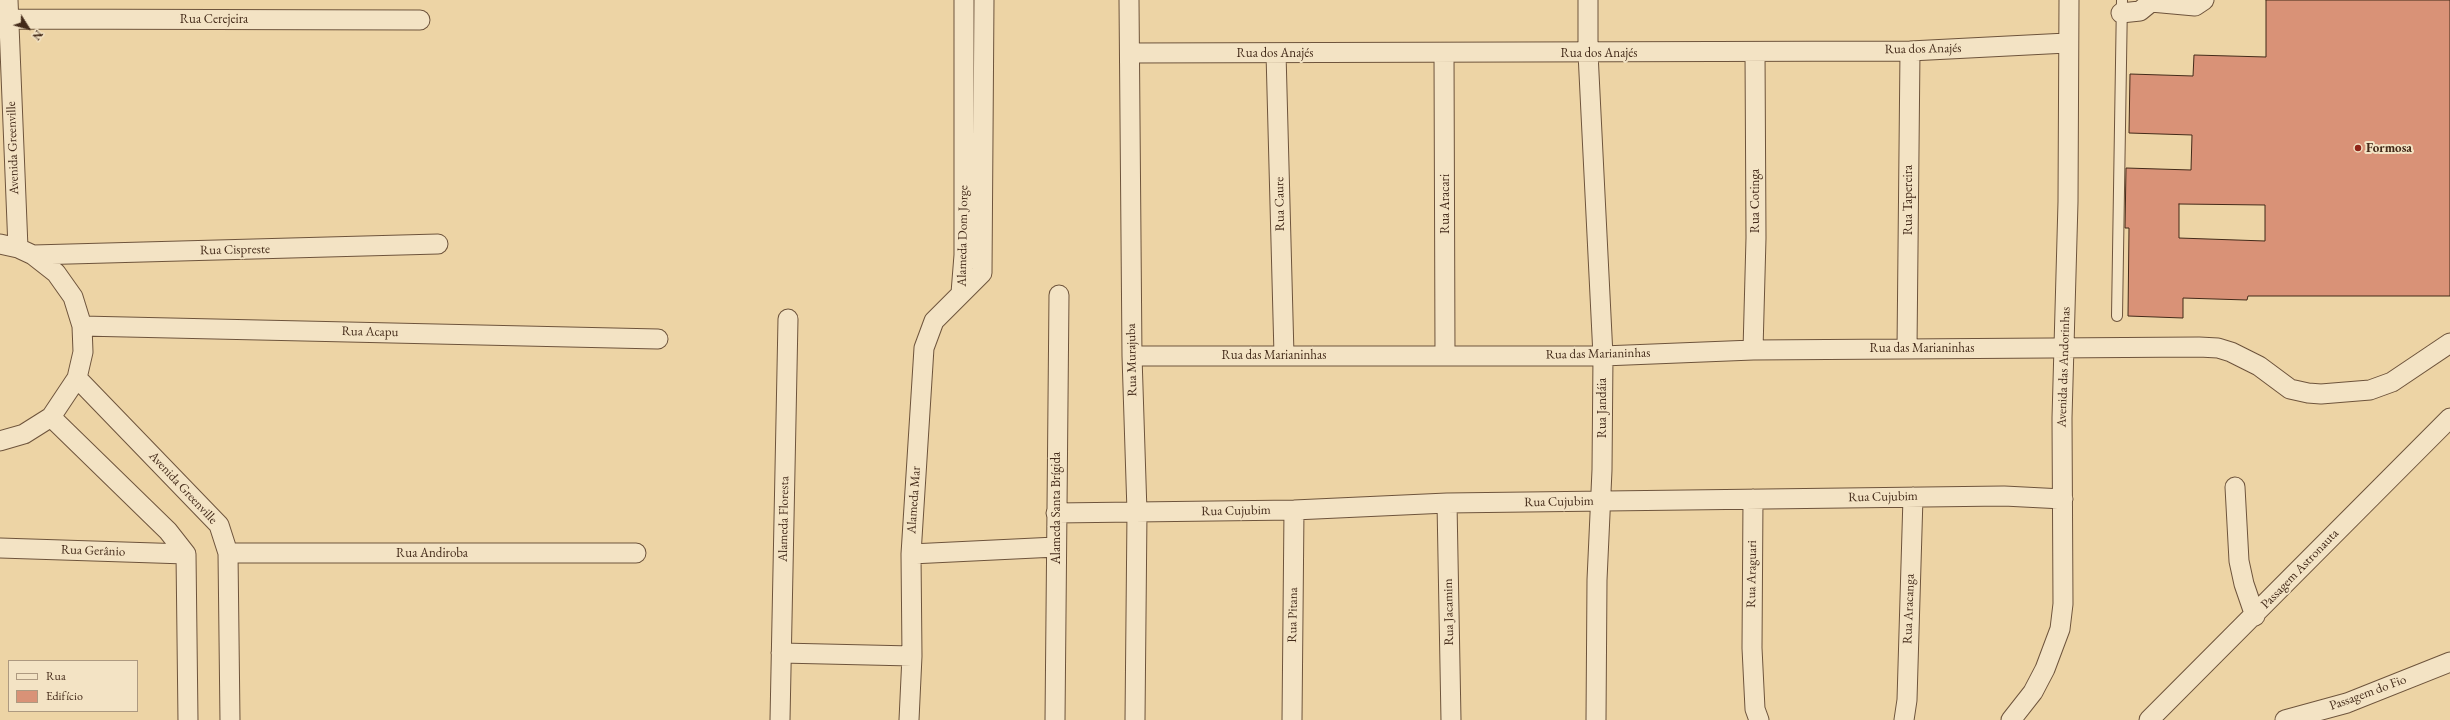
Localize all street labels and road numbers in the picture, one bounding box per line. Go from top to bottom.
street label: Rua Cerejeira [180,11,248,27]
street label: Rua dos Anajés [1884,41,1962,57]
street label: Rua dos Anajés [1237,45,1313,61]
street label: Rua dos Anajés [1561,45,1637,61]
street label: Avenida Greenville [4,101,22,195]
street label: Rua Tapereira [1900,165,1916,235]
street label: Rua Cotinga [1747,169,1763,233]
street label: Rua Aracari [1437,174,1453,234]
street label: Rua Caure [1272,177,1288,231]
street label: Alameda Dom Jorge [954,185,972,287]
street label: Rua Cispreste [200,242,270,258]
street label: Avenida das Andorinhas [2054,306,2074,428]
street label: Rua Murajuba [1124,323,1140,397]
street label: Rua Acapu [341,324,399,340]
street label: Rua das Marianinhas [1870,340,1974,356]
street label: Rua das Marianinhas [1545,345,1651,363]
street label: Rua das Marianinhas [1222,347,1326,363]
street label: Rua Jandáia [1594,378,1610,438]
street label: Avenida Greenville [145,448,221,528]
street label: Alameda Santa Brígida [1048,452,1064,564]
street label: Alameda Mar [904,466,924,534]
street label: Alameda Floresta [775,476,793,562]
street label: Rua Cujubim [1848,489,1918,505]
street label: Rua Cujubim [1524,494,1594,510]
street label: Rua Cujubim [1201,503,1271,519]
street label: Passagem Astronauta [2258,526,2342,612]
street label: Rua Araguari [1744,540,1760,608]
street label: Rua Gerânio [61,542,125,560]
street label: Rua Andiroba [396,545,468,561]
street label: Rua Aracanga [1900,574,1918,644]
street label: Rua Jacamim [1441,578,1457,646]
street label: Rua Pitana [1285,587,1301,643]
street label: Passagem do Fio [2327,672,2409,714]

